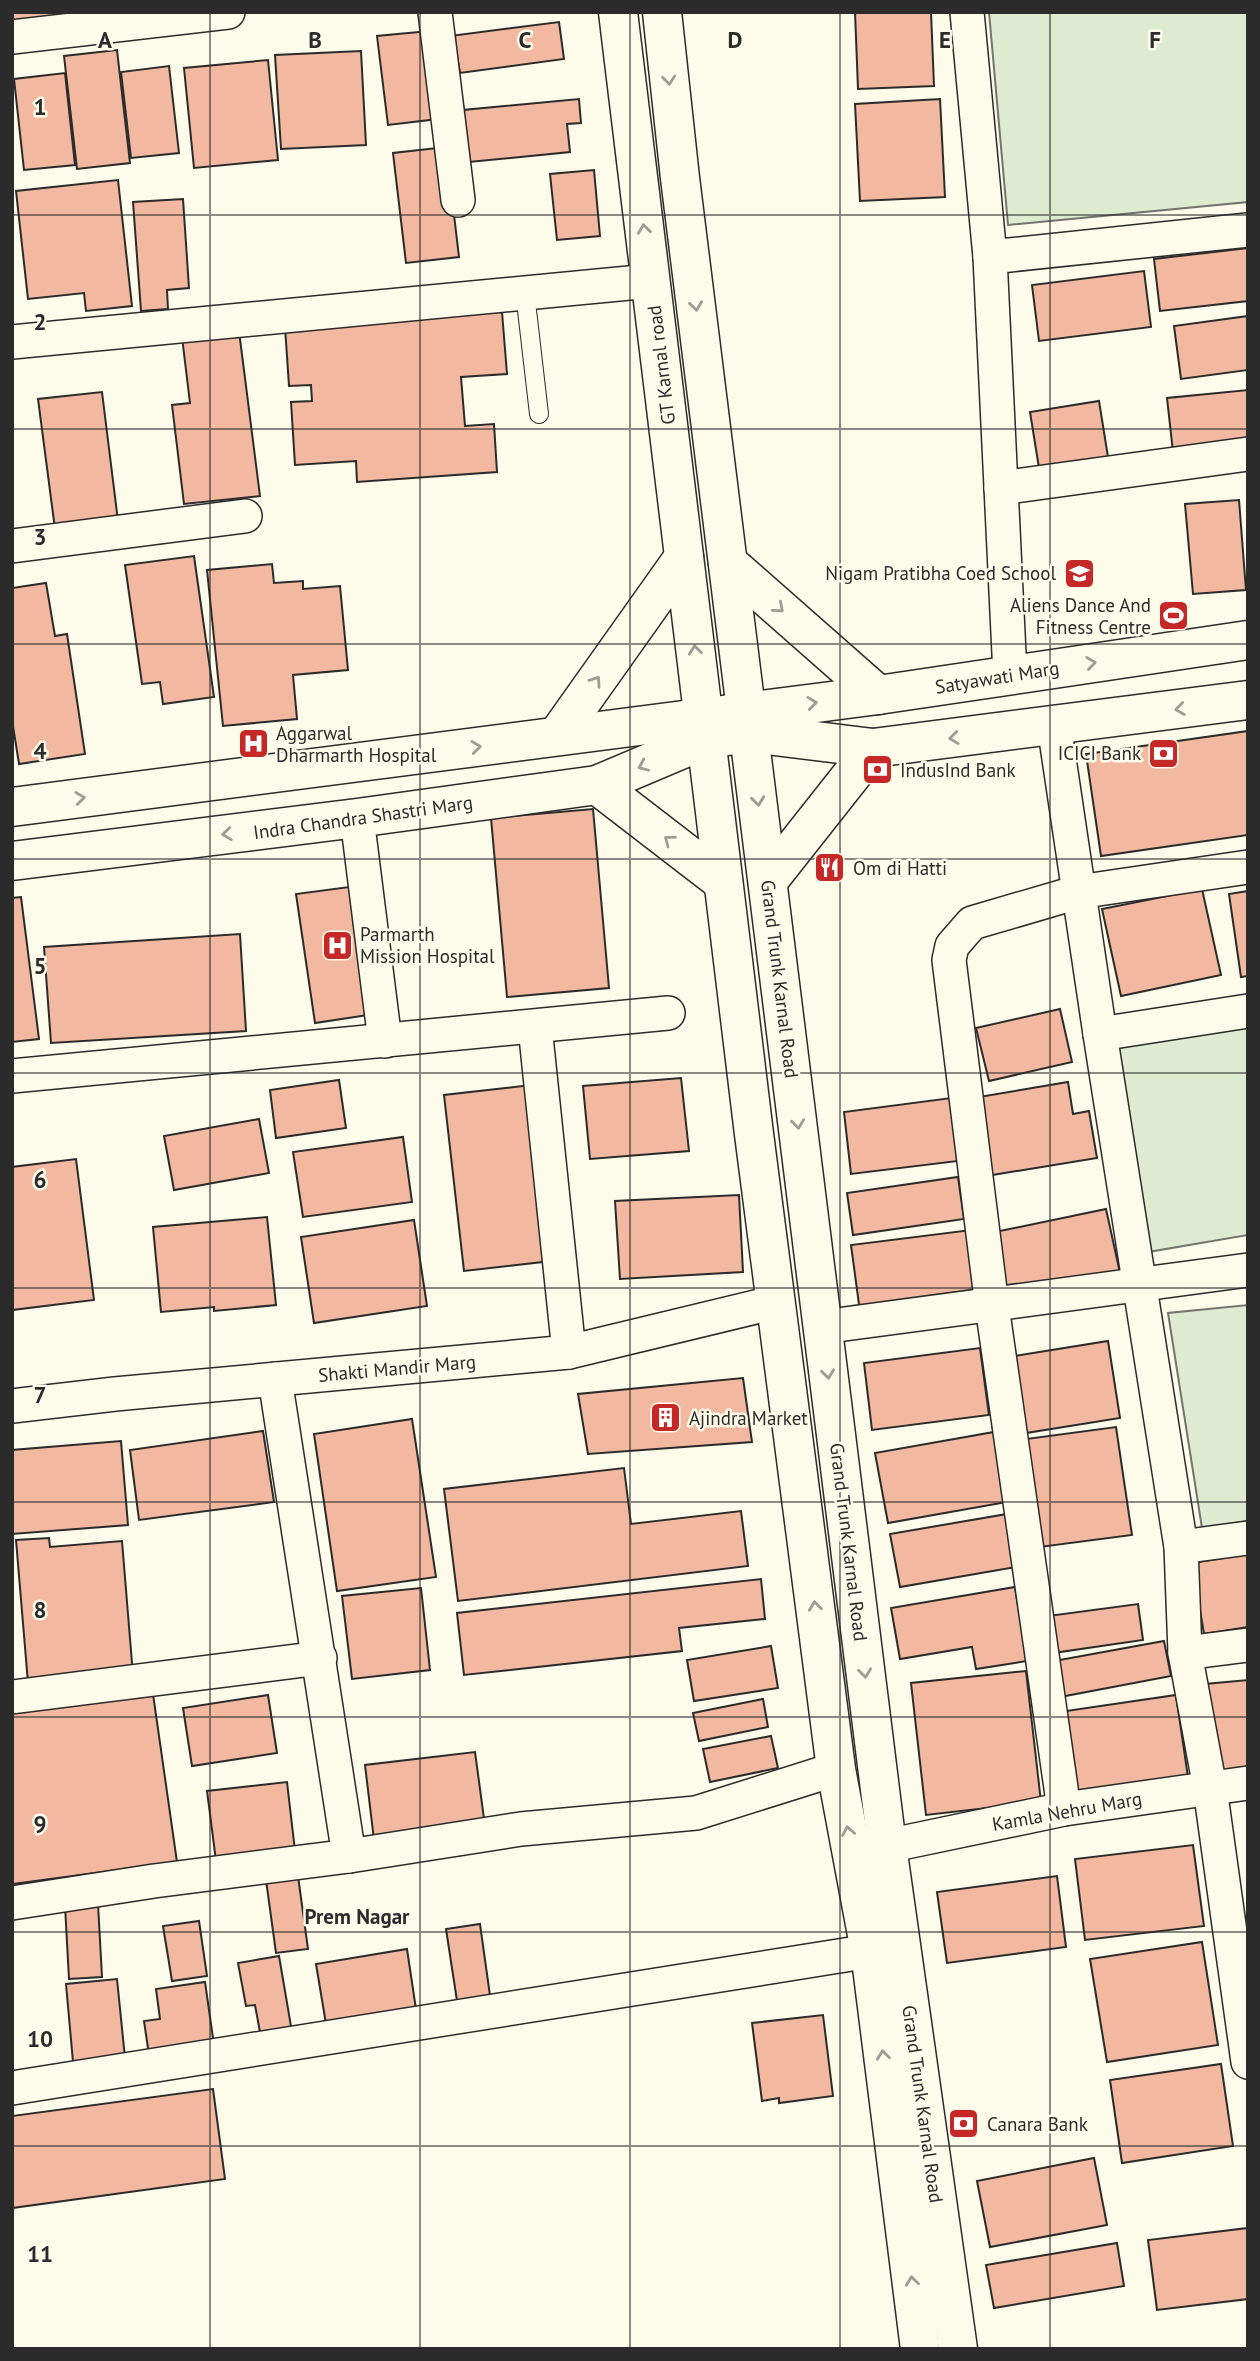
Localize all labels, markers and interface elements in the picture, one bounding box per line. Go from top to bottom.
text: A [98,25,112,54]
text: B [308,25,322,54]
text: C [519,25,532,54]
text: D [728,25,742,54]
text: E [939,25,951,54]
text: F [1149,25,1161,54]
one-way arrow [661,75,676,86]
text: 1 [33,92,47,121]
one-way arrow [637,223,652,235]
one-way arrow [688,300,703,312]
street label: GT Karnal road [642,304,680,426]
text: 2 [33,307,47,336]
text: 3 [33,522,47,551]
school or university icon: Nigam Pratibha Coed School [1062,556,1096,590]
place label: Nigam Pratibha Coed School [825,561,1056,585]
place label: Aliens Dance And Fitness Centre [1010,593,1151,639]
sports icon: Aliens Dance And Fitness Centre [1157,599,1191,633]
one-way arrow [771,600,784,612]
one-way arrow [688,644,703,655]
street label: Satyawati Marg [933,655,1061,699]
one-way arrow [1085,656,1097,671]
one-way arrow [588,676,601,689]
one-way arrow [807,696,818,711]
one-way arrow [1174,701,1186,716]
place label: Aggarwal Dharmarth Hospital [276,721,437,767]
hospital icon: Aggarwal Dharmarth Hospital [236,727,270,761]
one-way arrow [949,730,960,745]
text: 4 [33,736,47,765]
bank icon: ICICI Bank [1147,736,1181,770]
one-way arrow [470,740,482,755]
place label: ICICI Bank [1058,741,1141,765]
bank icon: IndusInd Bank [860,753,894,787]
one-way arrow [638,757,650,771]
place label: IndusInd Bank [900,758,1016,782]
street label: Indra Chandra Shastri Marg [252,790,474,844]
one-way arrow [74,791,86,806]
one-way arrow [750,795,765,807]
one-way arrow [221,827,233,842]
one-way arrow [665,836,677,849]
restaurant icon: Om di Hatti [813,851,847,885]
place label: Om di Hatti [853,856,947,880]
street label: Grand Trunk Karnal Road [756,879,804,1079]
place label: Parmarth Mission Hospital [360,922,495,968]
hospital icon: Parmarth Mission Hospital [320,928,354,962]
text: 5 [33,951,47,980]
one-way arrow [790,1118,805,1130]
text: 6 [33,1165,47,1194]
street label: Shakti Mandir Marg [317,1349,477,1387]
one-way arrow [821,1368,836,1380]
text: 7 [33,1380,47,1409]
building icon: Ajindra Market [649,1401,683,1435]
place label: Ajindra Market [689,1406,808,1430]
street label: Grand Trunk Karnal Road [825,1442,873,1642]
text: 8 [33,1595,47,1624]
one-way arrow [808,1600,823,1611]
one-way arrow [858,1667,873,1679]
street label: Kamla Nehru Marg [990,1786,1144,1836]
text: 9 [33,1809,47,1838]
one-way arrow [841,1825,856,1837]
district label: Prem Nagar [305,1903,410,1930]
street label: Grand Trunk Karnal Road [897,2004,949,2204]
text: 10 [27,2024,53,2053]
one-way arrow [876,2049,891,2061]
bank icon: Canara Bank [947,2107,981,2141]
place label: Canara Bank [987,2112,1088,2136]
text: 11 [27,2239,53,2268]
one-way arrow [904,2275,919,2287]

